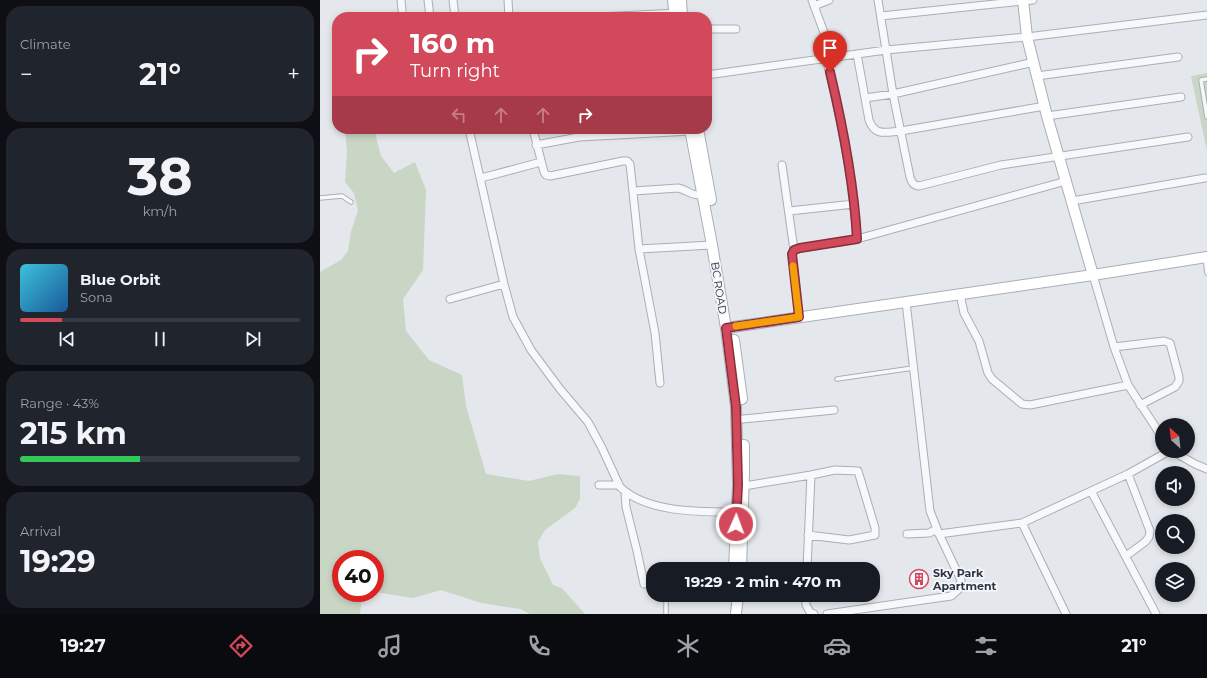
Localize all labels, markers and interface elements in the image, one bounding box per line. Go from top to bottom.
text: 160 m [410,26,495,60]
icon: right [344,28,396,80]
pin [813,31,847,72]
text: Climate [20,36,71,52]
icon: arrive [819,37,841,59]
text: 21° [139,56,181,93]
text: Turn right [410,60,500,82]
text: − [20,61,33,88]
text: + [287,61,300,88]
icon: left [448,104,470,126]
icon: ahead [490,104,512,126]
icon: ahead [532,104,554,126]
icon: right [574,104,596,126]
text: 38 [127,145,193,208]
text: km/h [143,203,177,219]
street label: BC ROAD [708,261,730,315]
text: Blue Orbit [80,270,160,289]
text: Sona [80,289,113,305]
icon: previous [56,328,78,350]
icon: pause [149,328,171,350]
icon: next [242,328,264,350]
text: Range · 43% [20,395,99,411]
text: 215 km [20,415,127,452]
north arrow [1155,418,1195,458]
map controls [1155,418,1195,602]
button: sound [1155,466,1195,506]
position arrow [715,503,757,545]
button: search [1155,514,1195,554]
text: Arrival [20,523,61,539]
text: 19:29 [20,543,96,580]
speed limit sign: 40 [332,550,384,602]
button: layers [1155,562,1195,602]
place label: Sky Park Apartment [932,566,997,593]
building icon: Sky Park Apartment [908,568,930,590]
text: 19:29 · 2 min · 470 m [685,572,841,591]
icon: directions [227,632,255,660]
icon: music [376,632,404,660]
icon: phone [525,632,553,660]
icon: climate [674,632,702,660]
icon: car [823,632,851,660]
icon: filters [972,632,1000,660]
text: 19:27 [61,635,106,657]
text: 21° [1121,635,1146,657]

